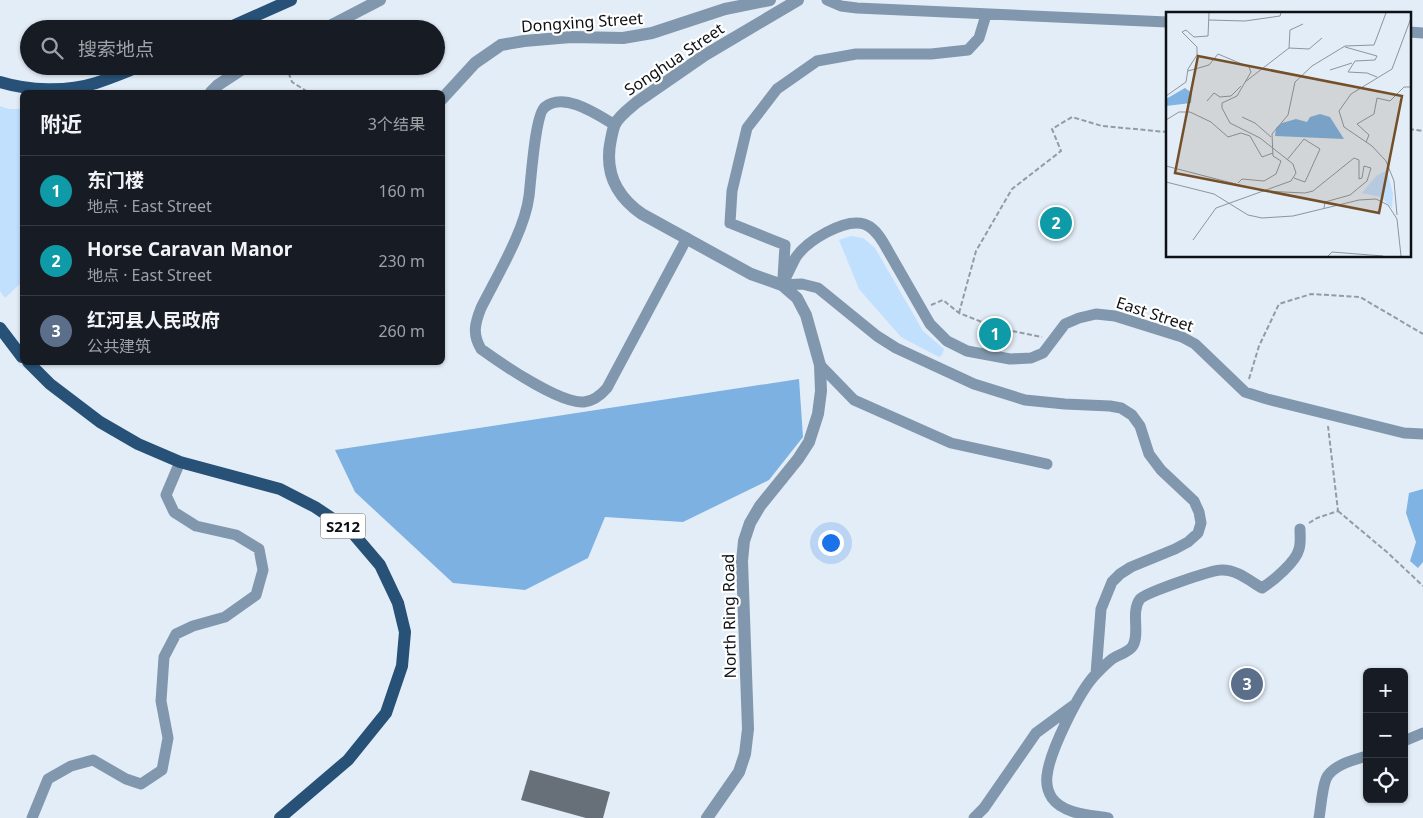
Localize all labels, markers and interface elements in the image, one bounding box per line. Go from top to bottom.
street label: Dongxing Street [520,7,644,37]
inset map [1166,12,1410,258]
street label: Songhua Street [620,17,728,100]
search box [20,20,445,75]
icon: search [38,34,66,62]
text: 搜索地点 [78,36,154,62]
text: 附近 [40,110,82,138]
text: 3个结果 [368,113,425,135]
text: 东门楼 [87,167,144,193]
text: 1 [51,180,61,202]
text: 160 m [378,180,425,202]
text: 地点 · East Street [87,195,212,217]
pin: 2 [1040,204,1072,242]
text: Horse Caravan Manor [87,236,292,262]
text: 2 [51,250,61,272]
text: 230 m [378,250,425,272]
text: 地点 · East Street [87,264,212,286]
street label: East Street [1113,291,1197,337]
text: 红河县人民政府 [87,307,220,333]
pin: 1 [979,315,1011,353]
text: 3 [51,320,61,342]
text: 260 m [378,320,425,342]
text: 公共建筑 [87,335,151,357]
road number: S212 [320,514,366,538]
your location [818,530,844,556]
street label: North Ring Road [717,553,741,679]
pin: 3 [1231,665,1263,703]
map controls [1363,668,1408,803]
button: + [1363,668,1408,713]
button: − [1363,713,1408,758]
button: locate [1363,758,1408,803]

